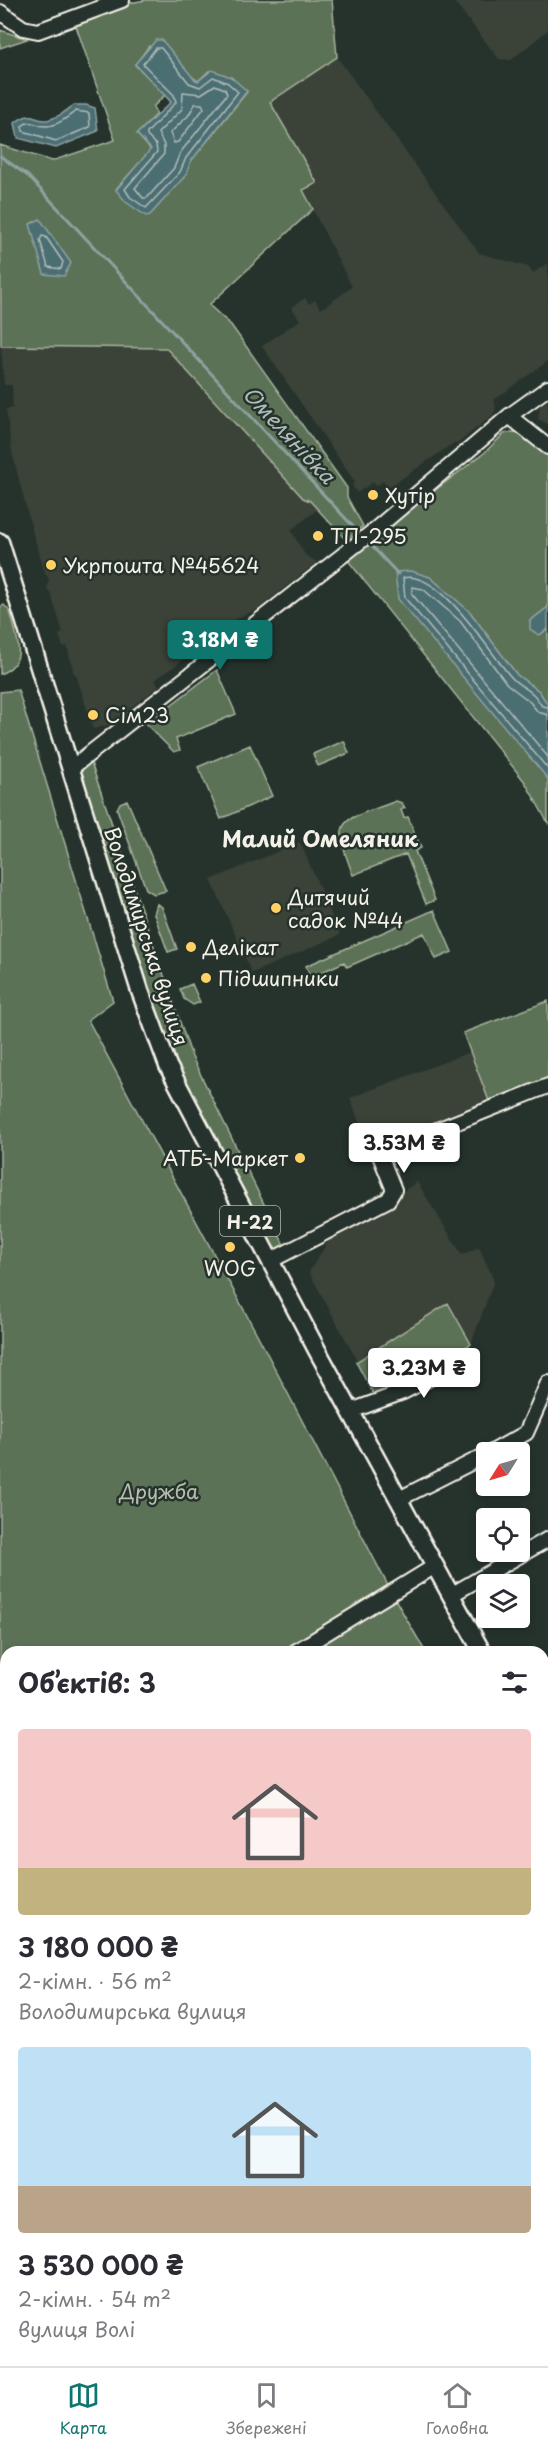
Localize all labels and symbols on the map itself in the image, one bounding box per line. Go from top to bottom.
water label: Омелянівка [236,378,345,491]
place label: Хутір [385,480,435,510]
marker: Хутір [366,488,380,502]
place label: ТП-295 [330,521,407,551]
marker: ТП-295 [311,529,325,543]
place label: Укрпошта №45624 [63,550,259,580]
marker: Укрпошта №45624 [44,558,58,572]
pin: 3.18M ₴ [165,620,275,671]
place label: Сім23 [105,700,169,730]
marker: Сім23 [86,708,100,722]
district label: Малий Омеляник [222,821,419,854]
street label: Володимирська вулиця [97,823,197,1049]
place label: Дитячий садок №44 [287,882,404,935]
marker: Дитячий садок №44 [269,901,283,915]
place label: Делікат [202,932,279,962]
marker: Делікат [184,940,198,954]
place label: Підшипники [218,963,340,993]
marker: Підшипники [199,971,213,985]
pin: 3.53M ₴ [349,1123,459,1174]
place label: АТБ-Маркет [163,1143,288,1173]
marker: АТБ-Маркет [293,1151,307,1165]
road number: Н-22 [220,1206,280,1236]
marker: WOG [223,1240,237,1254]
place label: WOG [204,1253,256,1283]
pin: 3.23M ₴ [369,1348,479,1399]
north arrow [476,1442,530,1496]
park label: Дружба [118,1476,199,1506]

